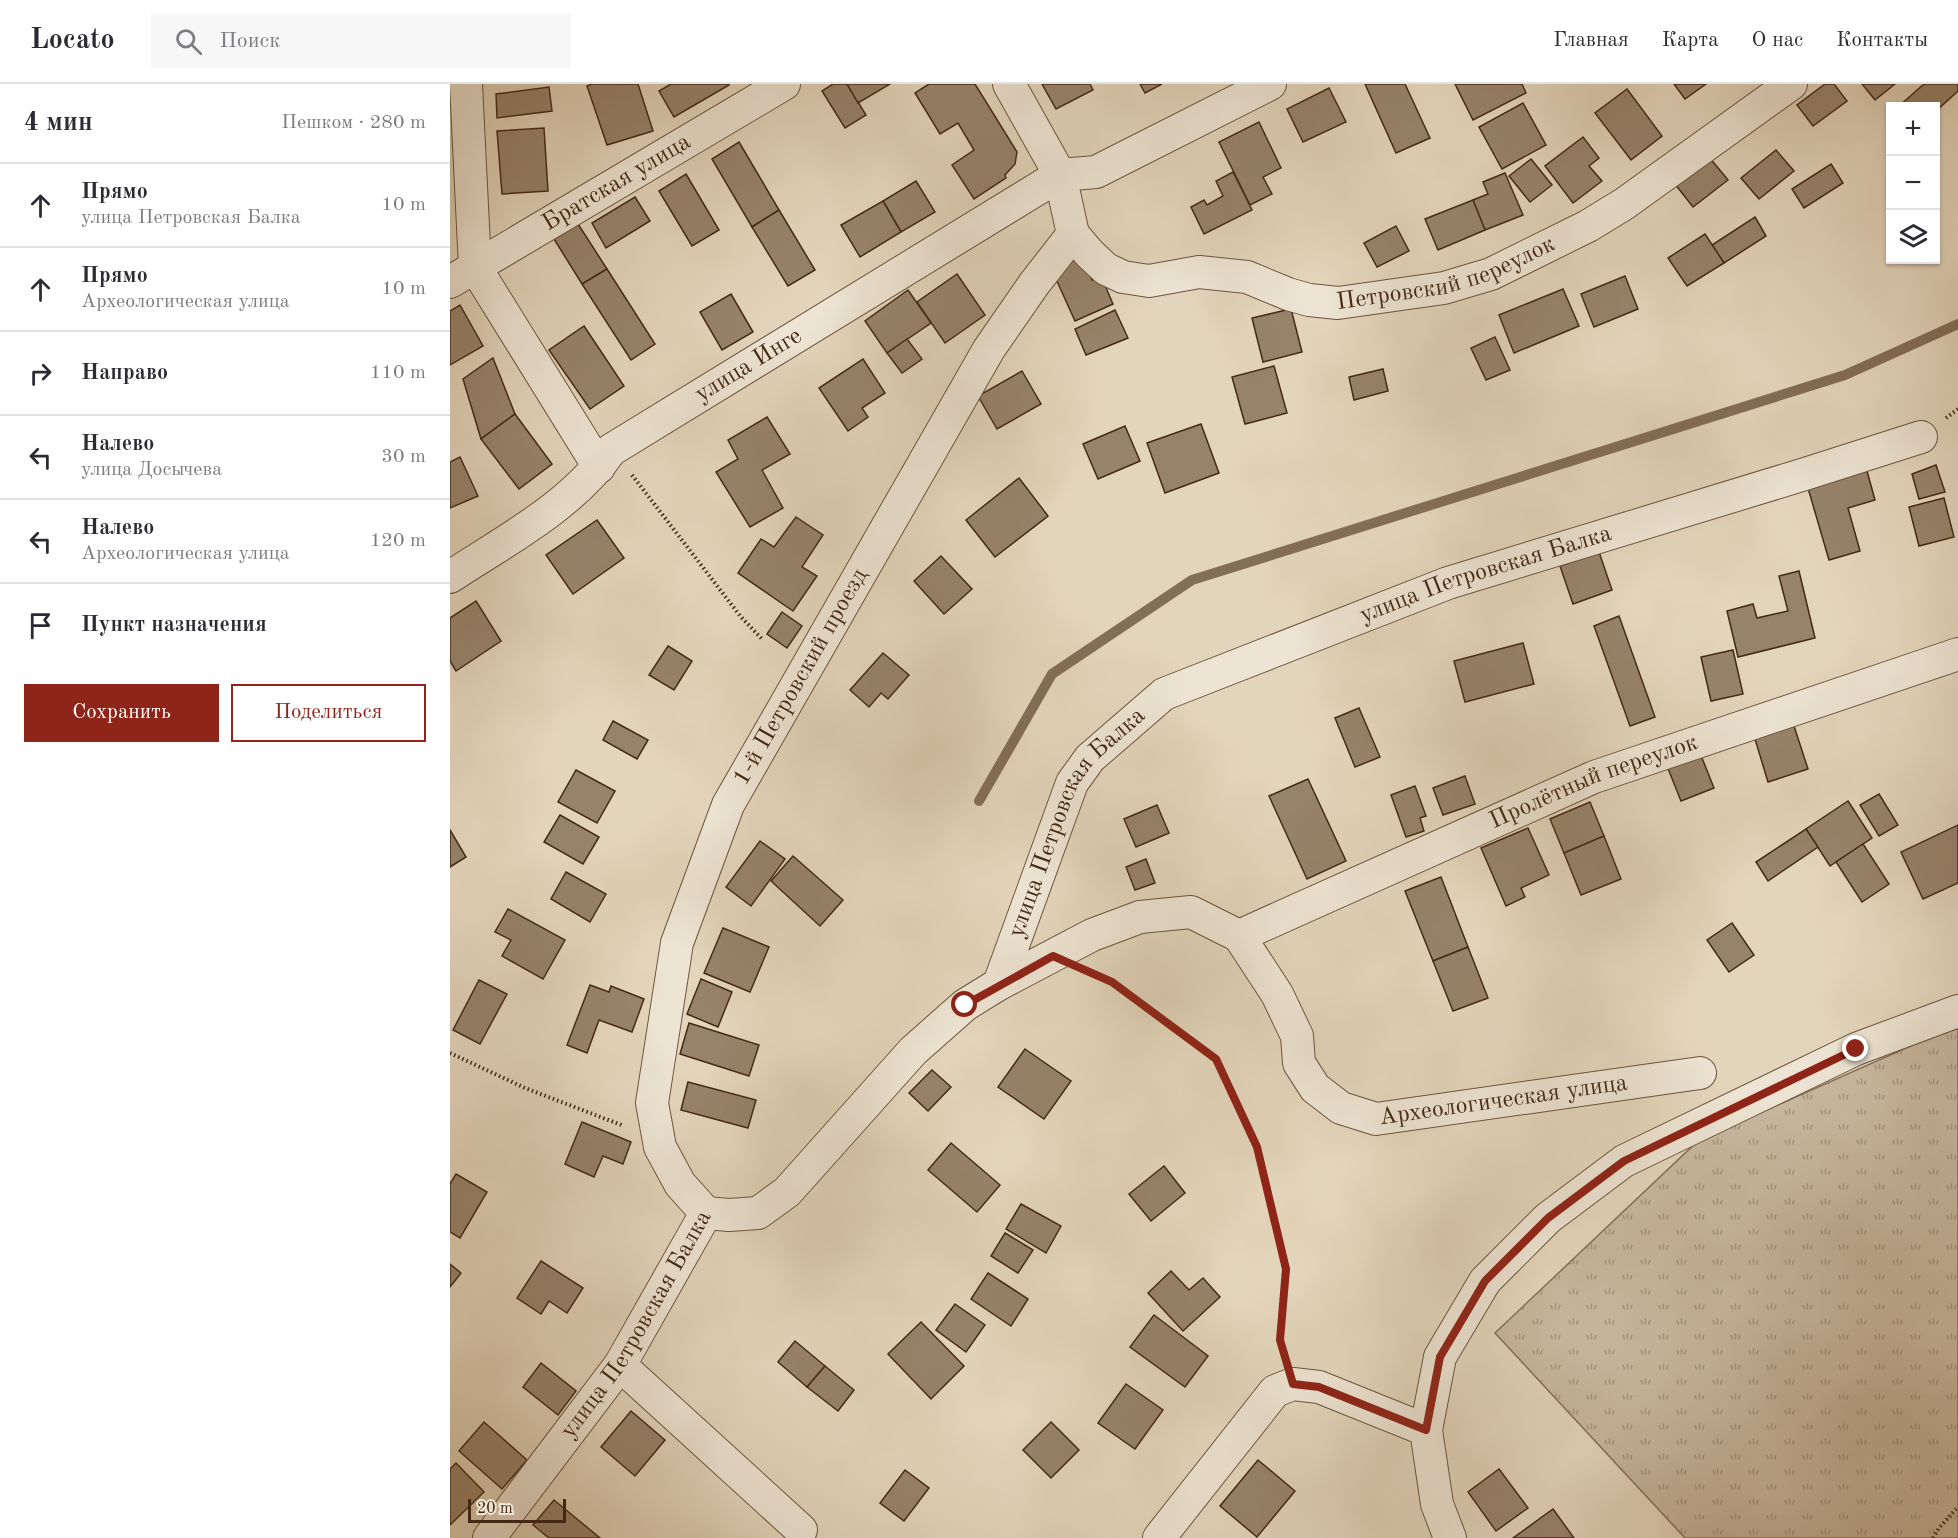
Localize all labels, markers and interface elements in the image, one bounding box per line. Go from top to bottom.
search box [151,14,571,68]
icon: search [172,25,205,58]
text: Locato [30,27,115,55]
text: Поиск [220,30,280,52]
text: Главная [1553,30,1629,51]
text: Карта [1662,30,1719,51]
text: О нас [1752,30,1803,51]
text: Контакты [1836,30,1928,51]
map controls [1886,102,1940,264]
button: + [1886,102,1940,156]
text: 4 мин [24,110,93,136]
text: Пешком · 280 m [281,113,426,133]
street label: Братская улица [539,130,695,236]
button: − [1886,156,1940,210]
text: Прямо [81,181,148,203]
icon: ahead [24,189,57,222]
text: 10 m [381,195,426,215]
text: улица Петровская Балка [81,208,301,228]
button: layers [1886,210,1940,264]
street label: Петровский переулок [1335,232,1559,315]
text: Прямо [81,265,148,287]
icon: ahead [24,273,57,306]
text: 10 m [381,279,426,299]
text: Археологическая улица [81,292,290,312]
street label: улица Инге [691,324,806,407]
icon: right [24,357,57,390]
text: Направо [81,362,168,384]
text: 110 m [370,363,426,383]
text: Налево [81,433,154,455]
icon: left [24,441,57,474]
text: 30 m [381,447,426,467]
text: улица Досычева [81,460,222,480]
text: Налево [81,517,154,539]
street label: улица Петровская Балка [1357,522,1615,628]
icon: left [24,525,57,558]
text: 120 m [370,531,426,551]
text: Археологическая улица [81,544,290,564]
street label: 1-й Петровский проезд [730,565,873,790]
icon: arrive [24,609,57,642]
text: Пункт назначения [81,614,267,636]
button: Сохранить [24,684,219,742]
button: Поделиться [231,684,426,742]
street label: улица Петровская Балка [1005,704,1150,941]
street label: Пролётный переулок [1486,731,1701,834]
route start [951,991,977,1017]
route end [1842,1035,1868,1061]
street label: Археологическая улица [1378,1071,1629,1130]
street label: улица Петровская Балка [557,1207,717,1443]
scale bar [468,1496,566,1524]
text: 20 m [477,1501,513,1517]

